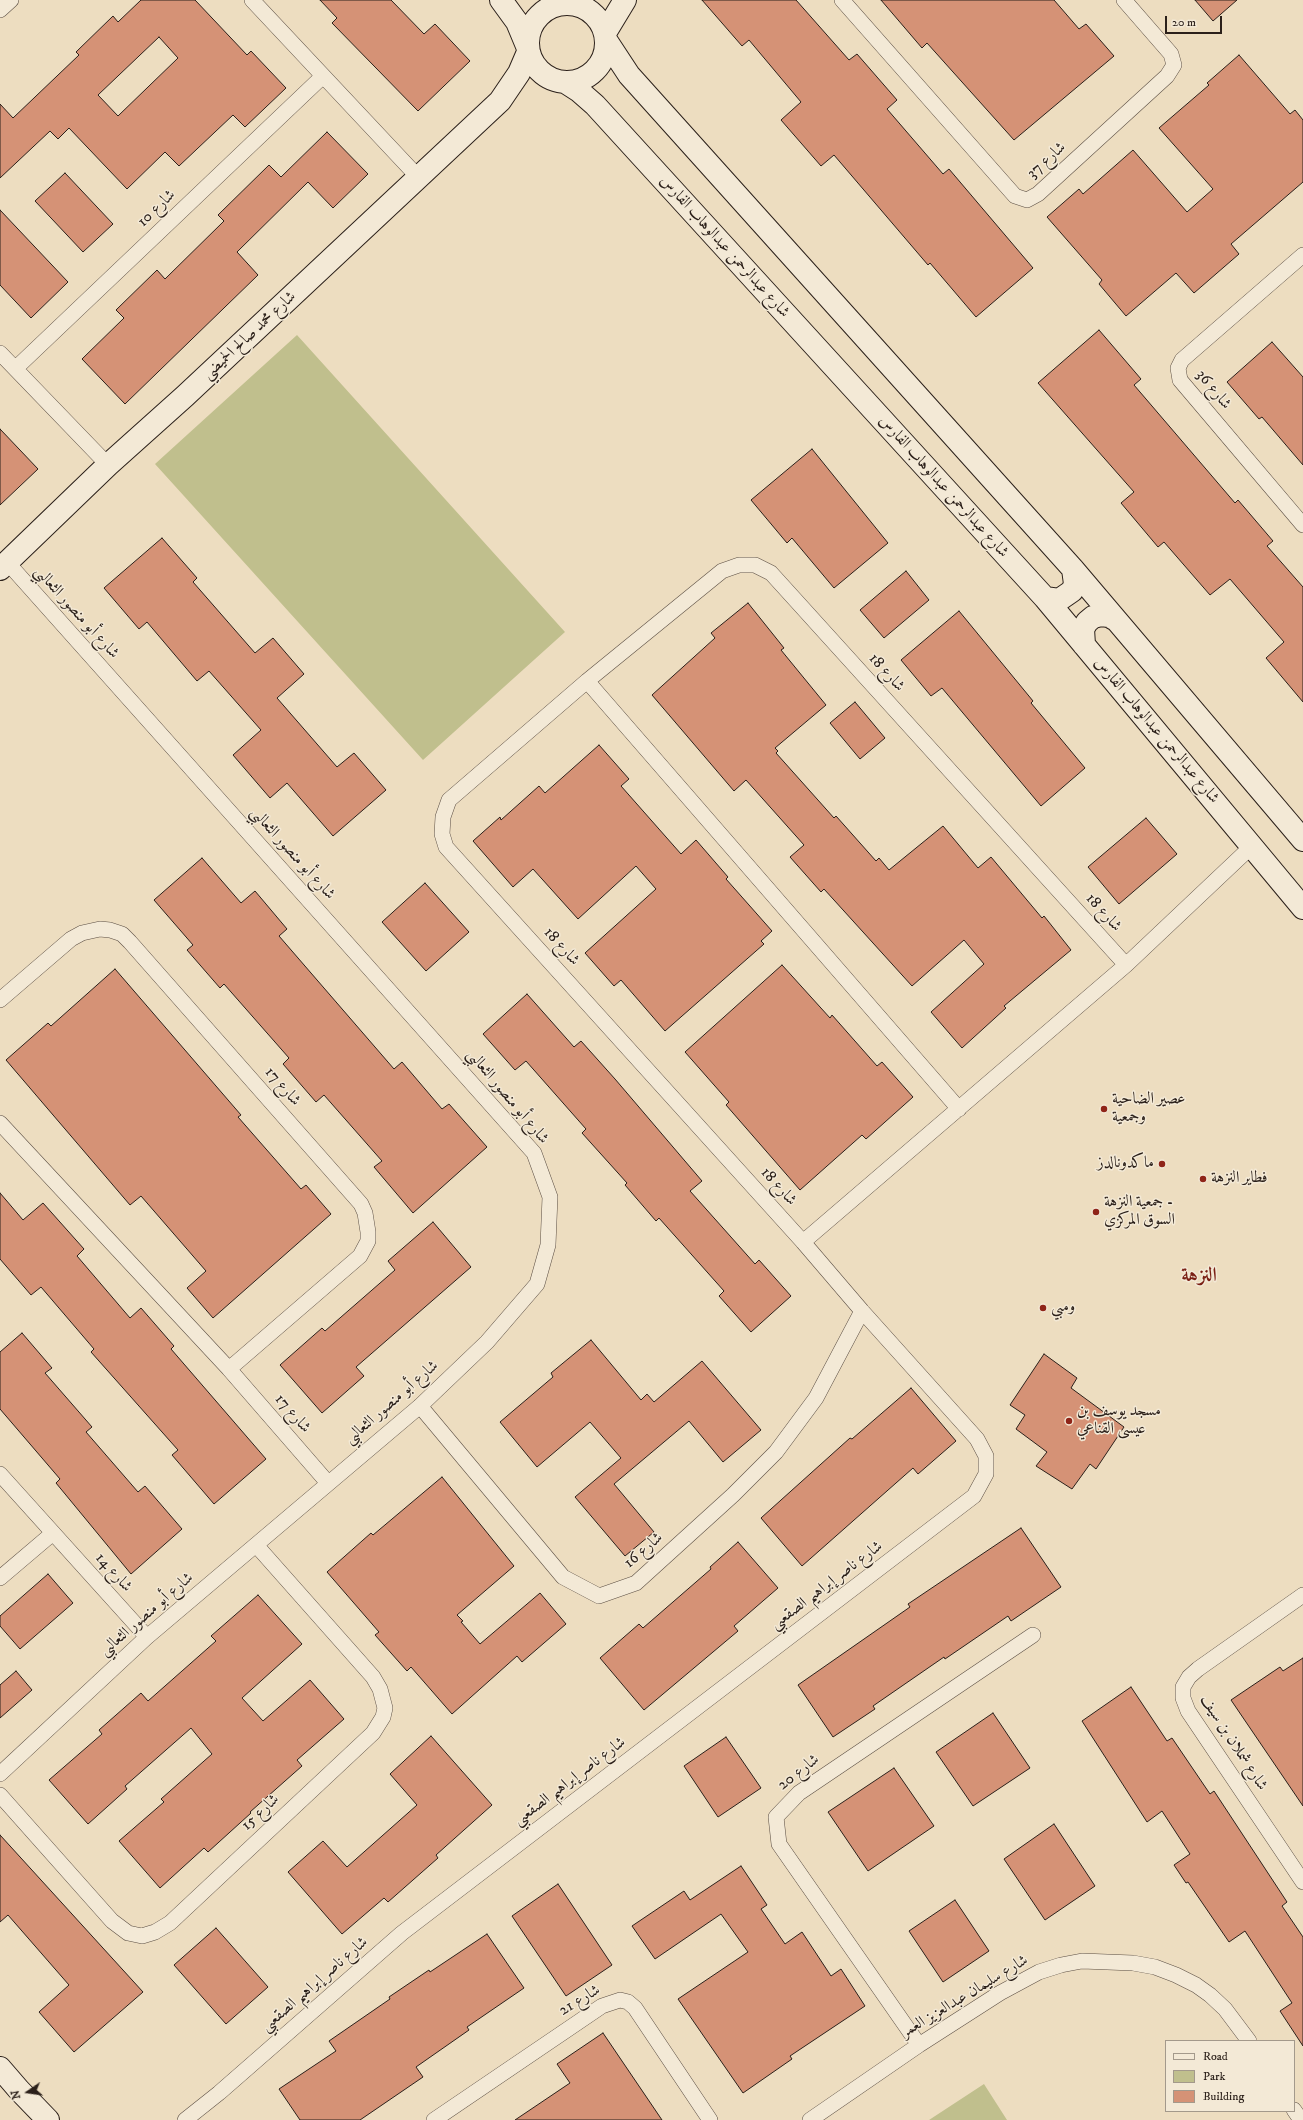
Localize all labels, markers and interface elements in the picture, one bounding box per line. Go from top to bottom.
scale bar [1167,8,1224,34]
text: 20 m [1172,15,1196,30]
street label: شارع 37 [1024,139,1070,183]
street label: شارع عبدالرحمن عبدالوهاب الفارس [655,172,793,322]
street label: شارع 10 [134,186,180,232]
street label: شارع محمد صالح الحميضي [199,288,301,384]
street label: شارع 36 [1191,366,1235,414]
street label: شارع عبدالرحمن عبدالوهاب الفارس [874,412,1012,562]
street label: شارع أبو منصور الثعالبي [29,563,123,663]
street label: شارع 18 [864,650,908,696]
street label: شارع عبدالرحمن عبدالوهاب الفارس [1089,654,1223,808]
street label: شارع أبو منصور الثعالبي [245,804,339,904]
street label: شارع 18 [1081,890,1125,936]
street label: شارع 18 [539,924,583,970]
street label: شارع أبو منصور الثعالبي [462,1046,552,1148]
street label: شارع 17 [260,1064,304,1110]
place label: عصير الضاحية وجمعية [1112,1090,1185,1128]
marker: عصير الضاحية وجمعية [1099,1104,1109,1114]
place label: ماكدونالدز [1097,1154,1154,1174]
marker: ماكدونالدز [1157,1159,1167,1169]
street label: شارع 18 [756,1164,800,1210]
place label: فطاير النزهة [1211,1169,1268,1189]
marker: فطاير النزهة [1198,1174,1208,1184]
place label: جمعية النزهة - السوق المركزي [1104,1193,1175,1231]
marker: جمعية النزهة - السوق المركزي [1091,1207,1101,1217]
district label: النزهة [1181,1265,1217,1289]
place label: ومبي [1051,1298,1075,1318]
marker: ومبي [1038,1303,1048,1313]
street label: شارع أبو منصور الثعالبي [341,1357,443,1449]
street label: شارع 17 [270,1391,314,1437]
place label: مسجد يوسف بن عيسى القناعي [1077,1402,1161,1440]
marker: مسجد يوسف بن عيسى القناعي [1064,1416,1074,1426]
street label: شارع 16 [621,1529,667,1573]
street label: شارع ناصر إبراهيم الصقعبي [767,1538,887,1634]
street label: شارع 14 [90,1549,136,1597]
street label: شارع أبو منصور الثعالبي [96,1569,198,1661]
street label: شارع شملان بن سيف [1195,1691,1271,1795]
street label: شارع ناصر إبراهيم الصقعبي [510,1734,630,1830]
street label: شارع 20 [774,1751,824,1795]
street label: شارع 15 [238,1791,284,1835]
street label: شارع ناصر إبراهيم الصقعبي [258,1933,372,2037]
street label: شارع سليمان عبدالعزيز العمر [898,1951,1032,2043]
street label: شارع 21 [556,1981,604,2021]
legend [1165,2040,1295,2112]
text: Road [1203,2049,1228,2064]
text: Park [1203,2069,1225,2084]
north arrow [8,2072,48,2112]
text: N [8,2089,24,2101]
text: Building [1203,2089,1244,2104]

